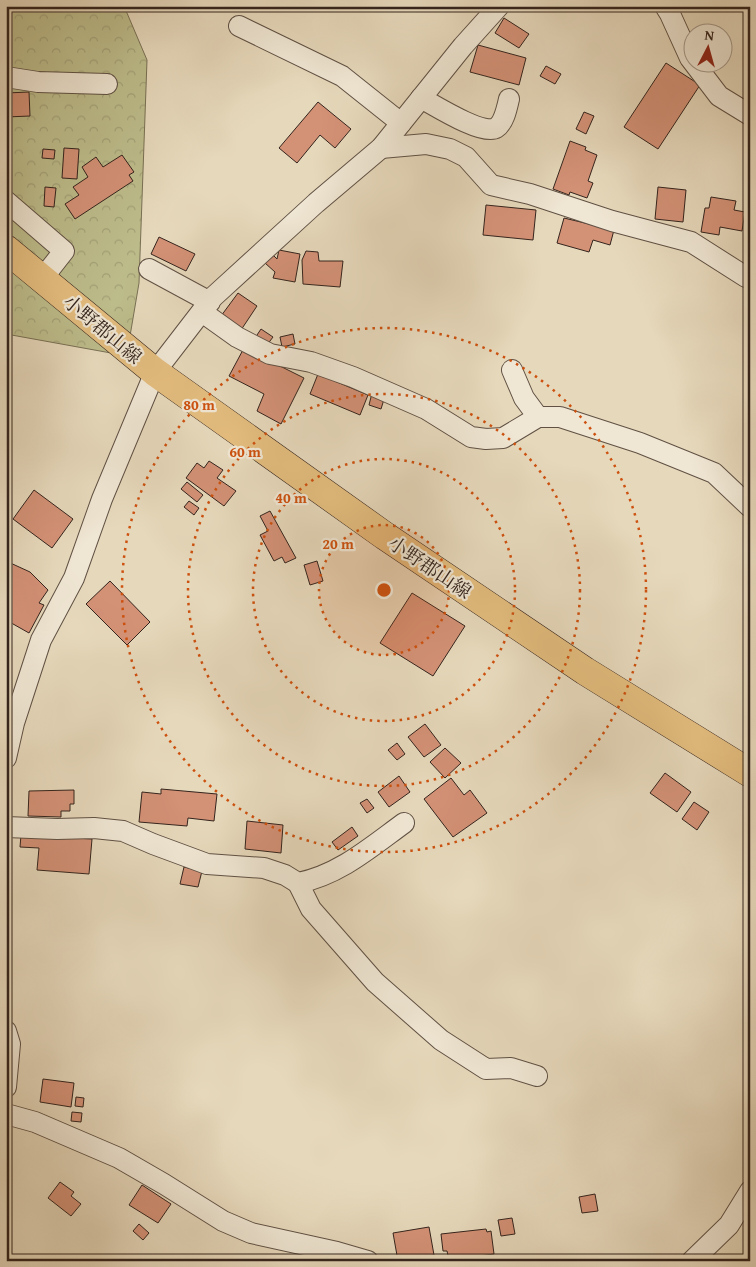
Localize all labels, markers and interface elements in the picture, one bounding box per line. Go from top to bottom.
north arrow [684,22,734,72]
text: N [704,25,716,46]
street label: 小野郡山線 [58,288,148,370]
text: 80 m [183,394,215,415]
text: 60 m [229,441,261,462]
text: 40 m [275,487,307,508]
street label: 小野郡山線 [383,529,477,605]
text: 20 m [322,533,354,554]
centre of rings [375,581,393,599]

